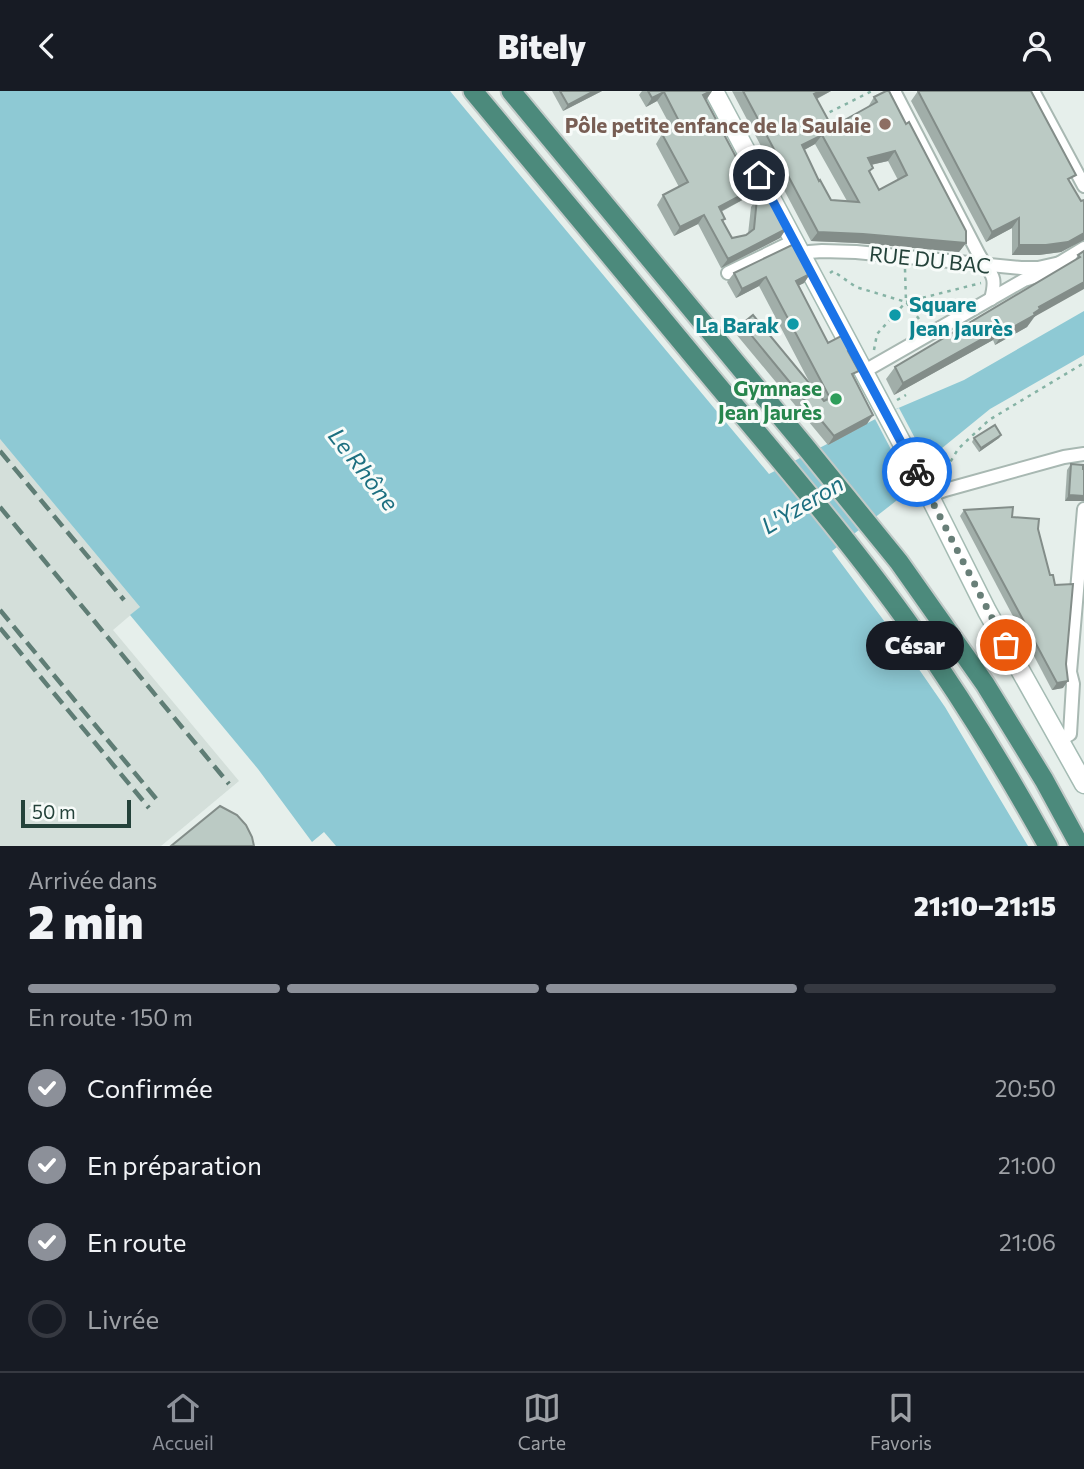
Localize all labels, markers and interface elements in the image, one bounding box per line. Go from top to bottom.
text: Bitely [498,26,586,66]
icon: back [28,27,66,65]
icon: person [1018,27,1056,65]
place label: Pôle petite enfance de la Saulaie [565,112,871,137]
marker: Pôle petite enfance de la Saulaie [877,116,893,132]
pin [729,145,789,205]
icon: home [740,156,778,194]
street label: RUE DU BAC [868,240,992,278]
place label: Square Jean Jaurès [909,291,1013,340]
marker: Square Jean Jaurès [887,307,903,323]
place label: La Barak [695,312,779,337]
marker: La Barak [785,316,801,332]
place label: Gymnase Jean Jaurès [718,375,822,424]
marker: Gymnase Jean Jaurès [828,391,844,407]
water label: Le Rhône [323,422,405,516]
courier [882,437,952,507]
icon: bike [898,453,936,491]
water label: L'Yzeron [756,469,848,539]
pin [976,615,1036,675]
callout: César [866,621,964,669]
icon: bag [987,626,1025,664]
text: César [885,631,945,659]
scale bar [21,797,131,829]
text: 50 m [32,800,76,823]
text: Arrivée dans [28,866,157,894]
text: 21:10–21:15 [914,890,1056,921]
text: 2 min [28,892,144,948]
text: En route · 150 m [28,1003,193,1031]
icon: check [28,1069,66,1107]
text: Confirmée [87,1072,213,1103]
text: 20:50 [995,1074,1056,1102]
icon: check [28,1146,66,1184]
text: En préparation [87,1149,262,1180]
text: 21:00 [998,1151,1056,1179]
icon: check [28,1223,66,1261]
text: En route [87,1226,187,1257]
text: 21:06 [999,1228,1056,1256]
text: Livrée [87,1303,159,1334]
tab: Accueil [152,1389,214,1454]
tab: Carte [518,1389,566,1454]
tab: Favoris [870,1389,932,1454]

